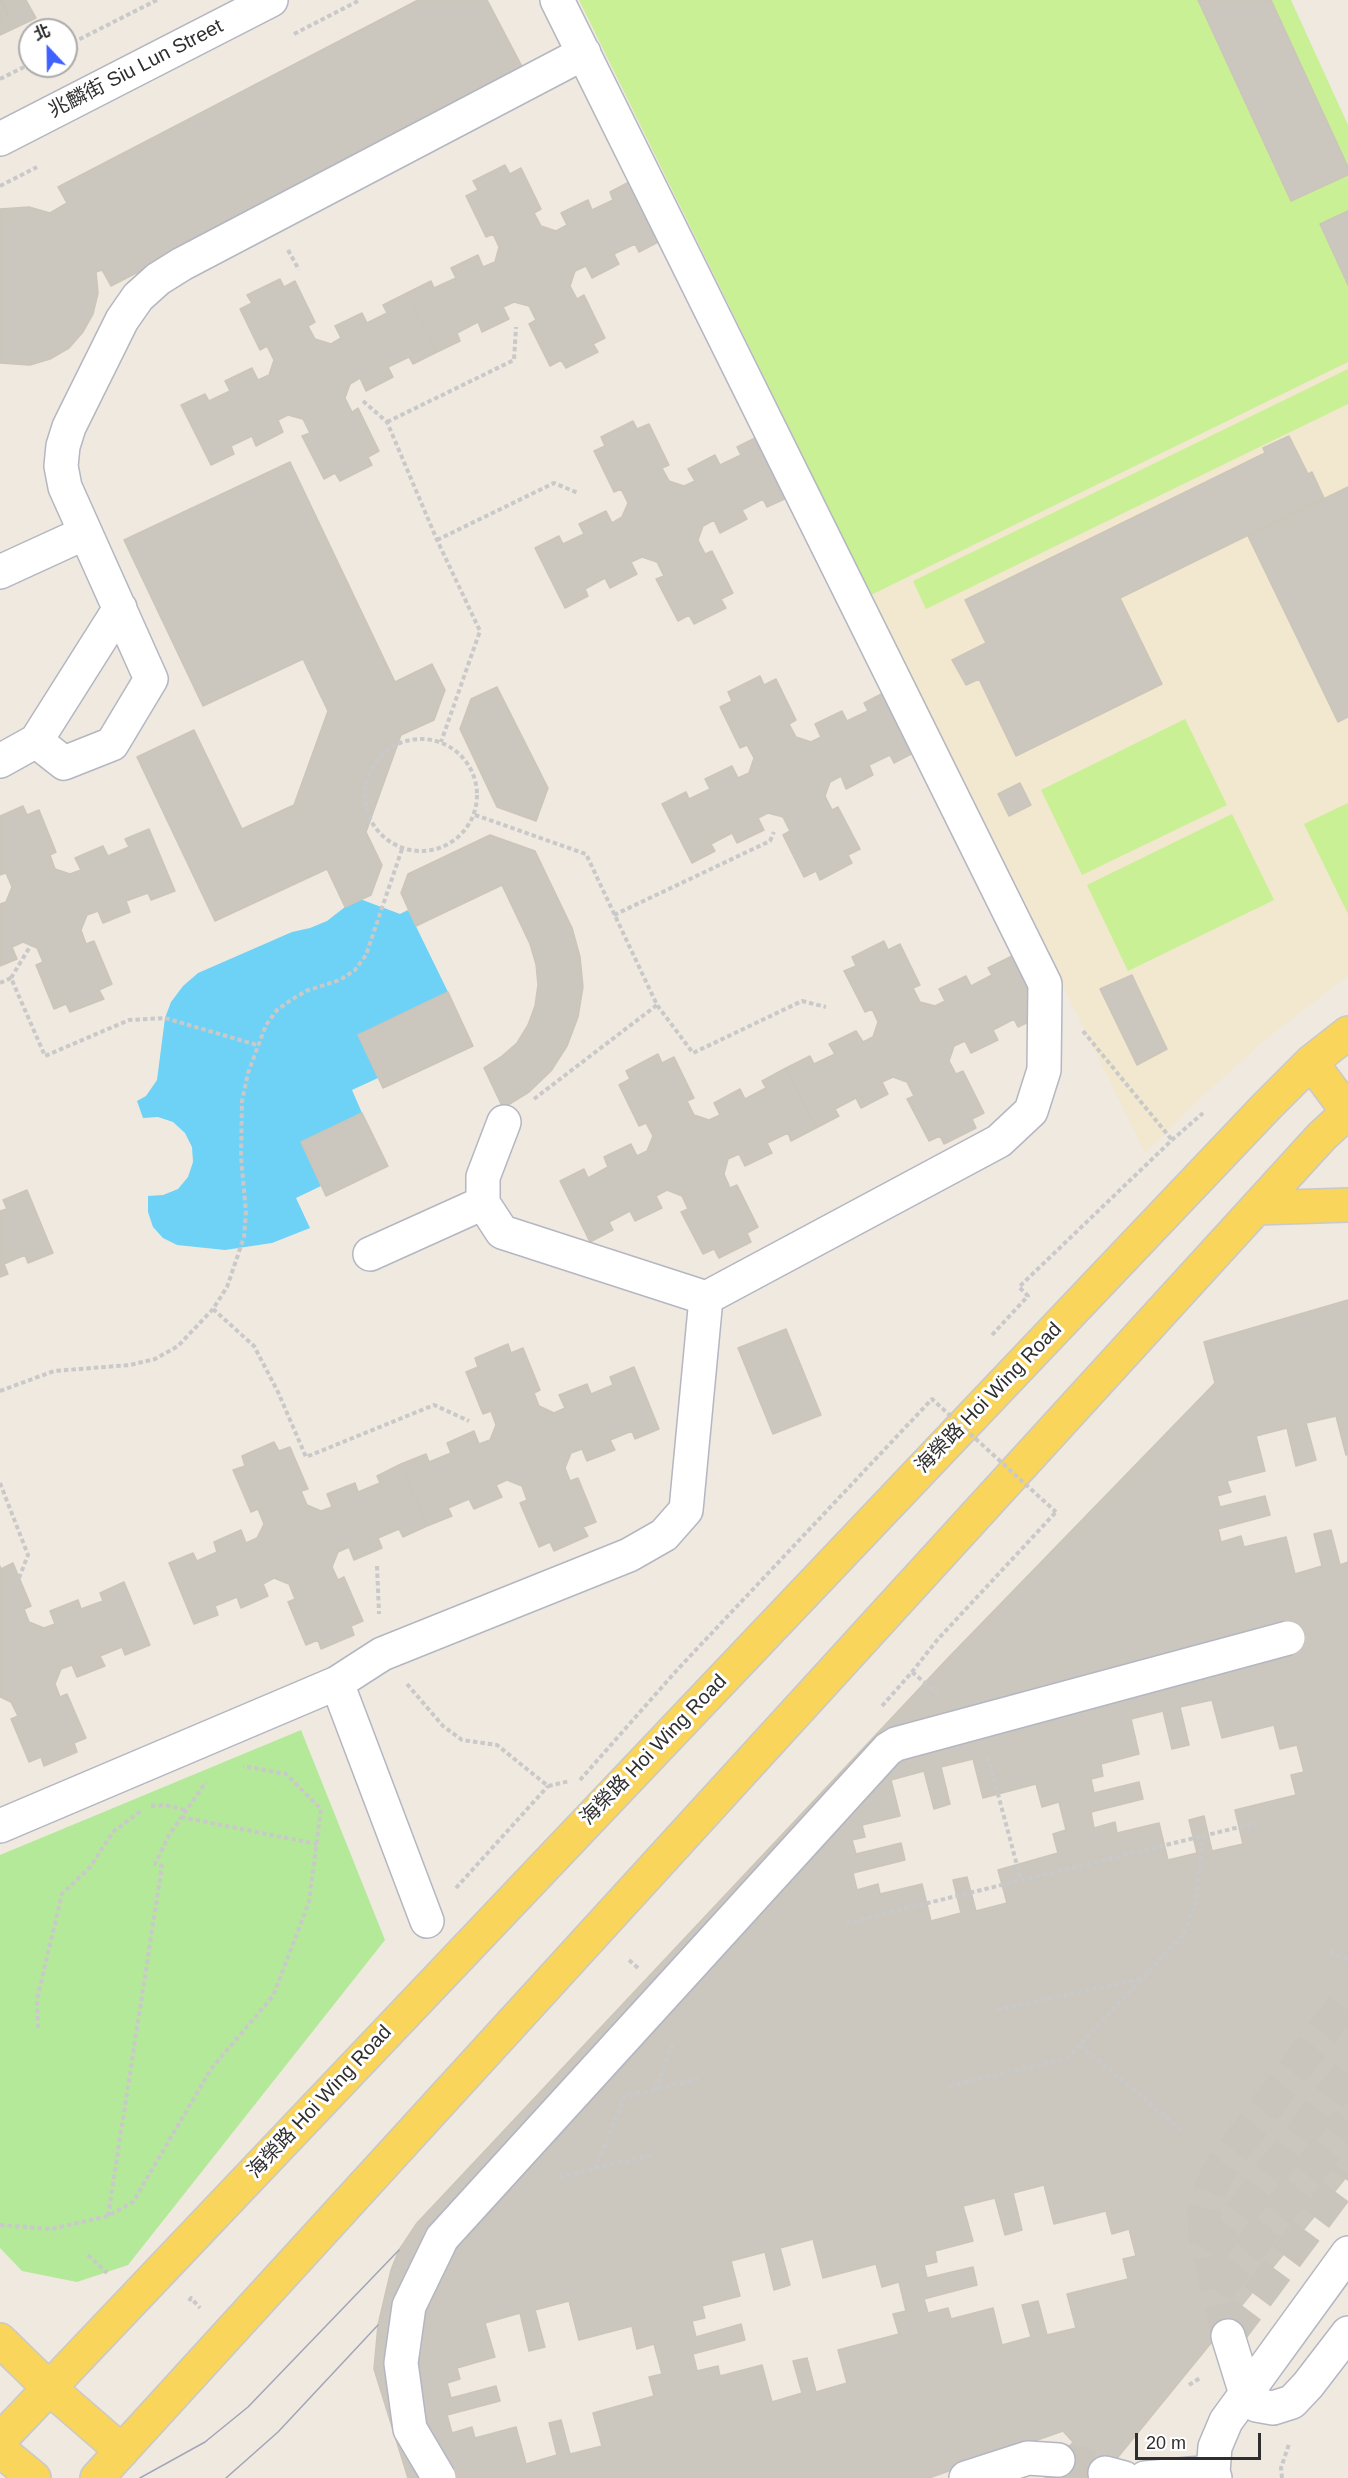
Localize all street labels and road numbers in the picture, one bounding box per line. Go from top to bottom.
street label: 兆麟街 Siu Lun Street [45,15,227,123]
street label: 海榮路 Hoi Wing Road [911,1318,1067,1478]
street label: 海榮路 Hoi Wing Road [576,1670,732,1830]
street label: 海榮路 Hoi Wing Road [243,2021,397,2183]

